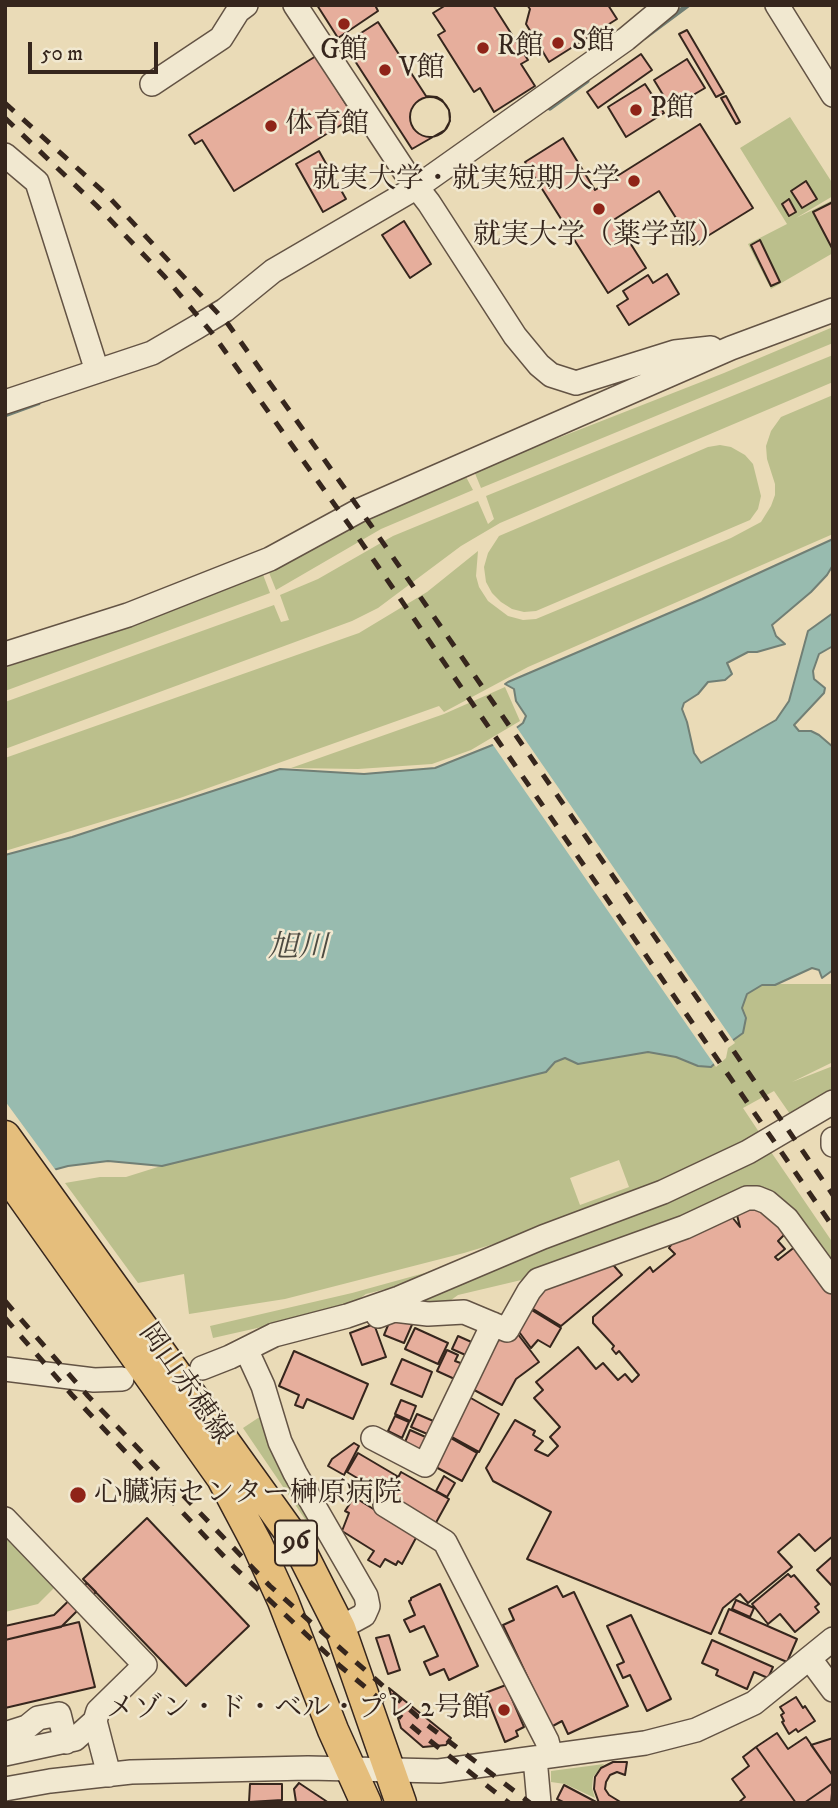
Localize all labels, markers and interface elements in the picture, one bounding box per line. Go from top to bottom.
marker: G館 [336,16,352,32]
place label: S館 [572,26,615,60]
scale bar [32,28,161,72]
place label: R館 [497,31,544,65]
place label: G館 [320,35,368,69]
marker: S館 [550,35,566,51]
marker: R館 [475,40,491,56]
text: 50 m [41,41,83,67]
place label: V館 [399,53,445,87]
marker: V館 [377,62,393,78]
place label: P館 [650,93,694,127]
marker: P館 [628,102,644,118]
place label: 体育館 [285,109,369,143]
marker: 体育館 [263,118,279,134]
place label: 就実大学・就実短期大学 [312,164,620,198]
marker: 就実大学・就実短期大学 [626,173,642,189]
marker: 就実大学（薬学部） [591,201,607,217]
place label: 就実大学（薬学部） [473,220,725,254]
water label: 旭川 [268,932,328,968]
street label: 岡山赤穂線 [130,1318,238,1452]
place label: 心臓病センター榊原病院 [94,1478,402,1512]
marker: 心臓病センター榊原病院 [68,1485,88,1505]
road number: 96 [275,1520,317,1566]
place label: メゾン・ド・ベル・プレ 2号館 [106,1693,490,1727]
marker: メゾン・ド・ベル・プレ 2号館 [496,1702,512,1718]

